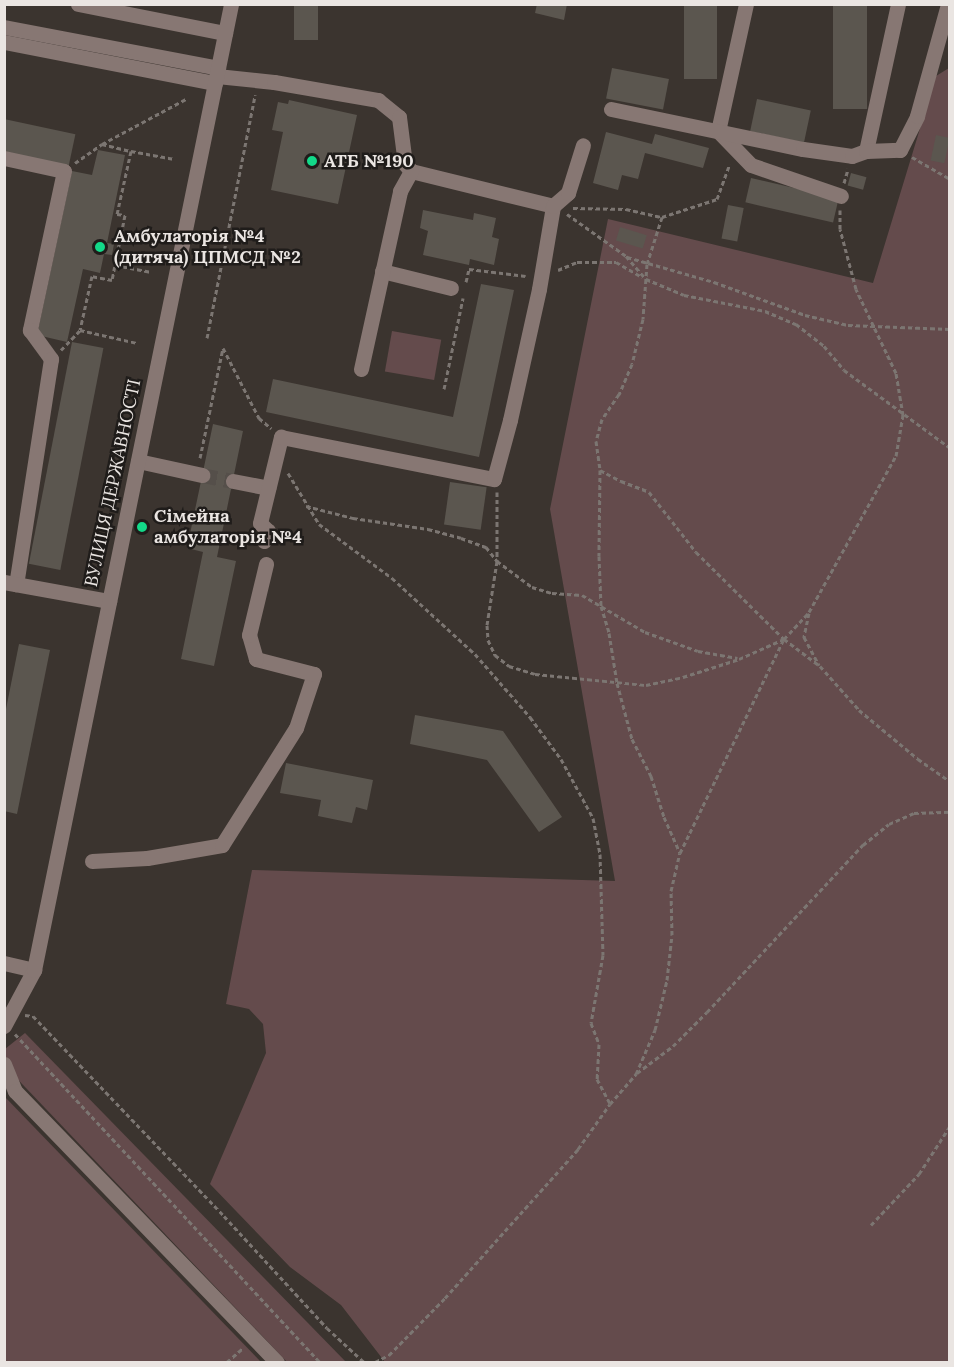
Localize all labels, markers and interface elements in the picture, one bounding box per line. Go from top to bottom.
place label: АТБ №190 [324,150,414,172]
marker: АТБ №190 [305,154,319,168]
place label: Амбулаторія №4 (дитяча) ЦПМСД №2 [114,226,301,268]
marker: Амбулаторія №4 (дитяча) ЦПМСД №2 [91,238,109,256]
street label: ВУЛИЦЯ ДЕРЖАВНОСТІ [80,377,146,589]
place label: Сімейна амбулаторія №4 [154,506,302,548]
marker: Сімейна амбулаторія №4 [135,520,149,534]

